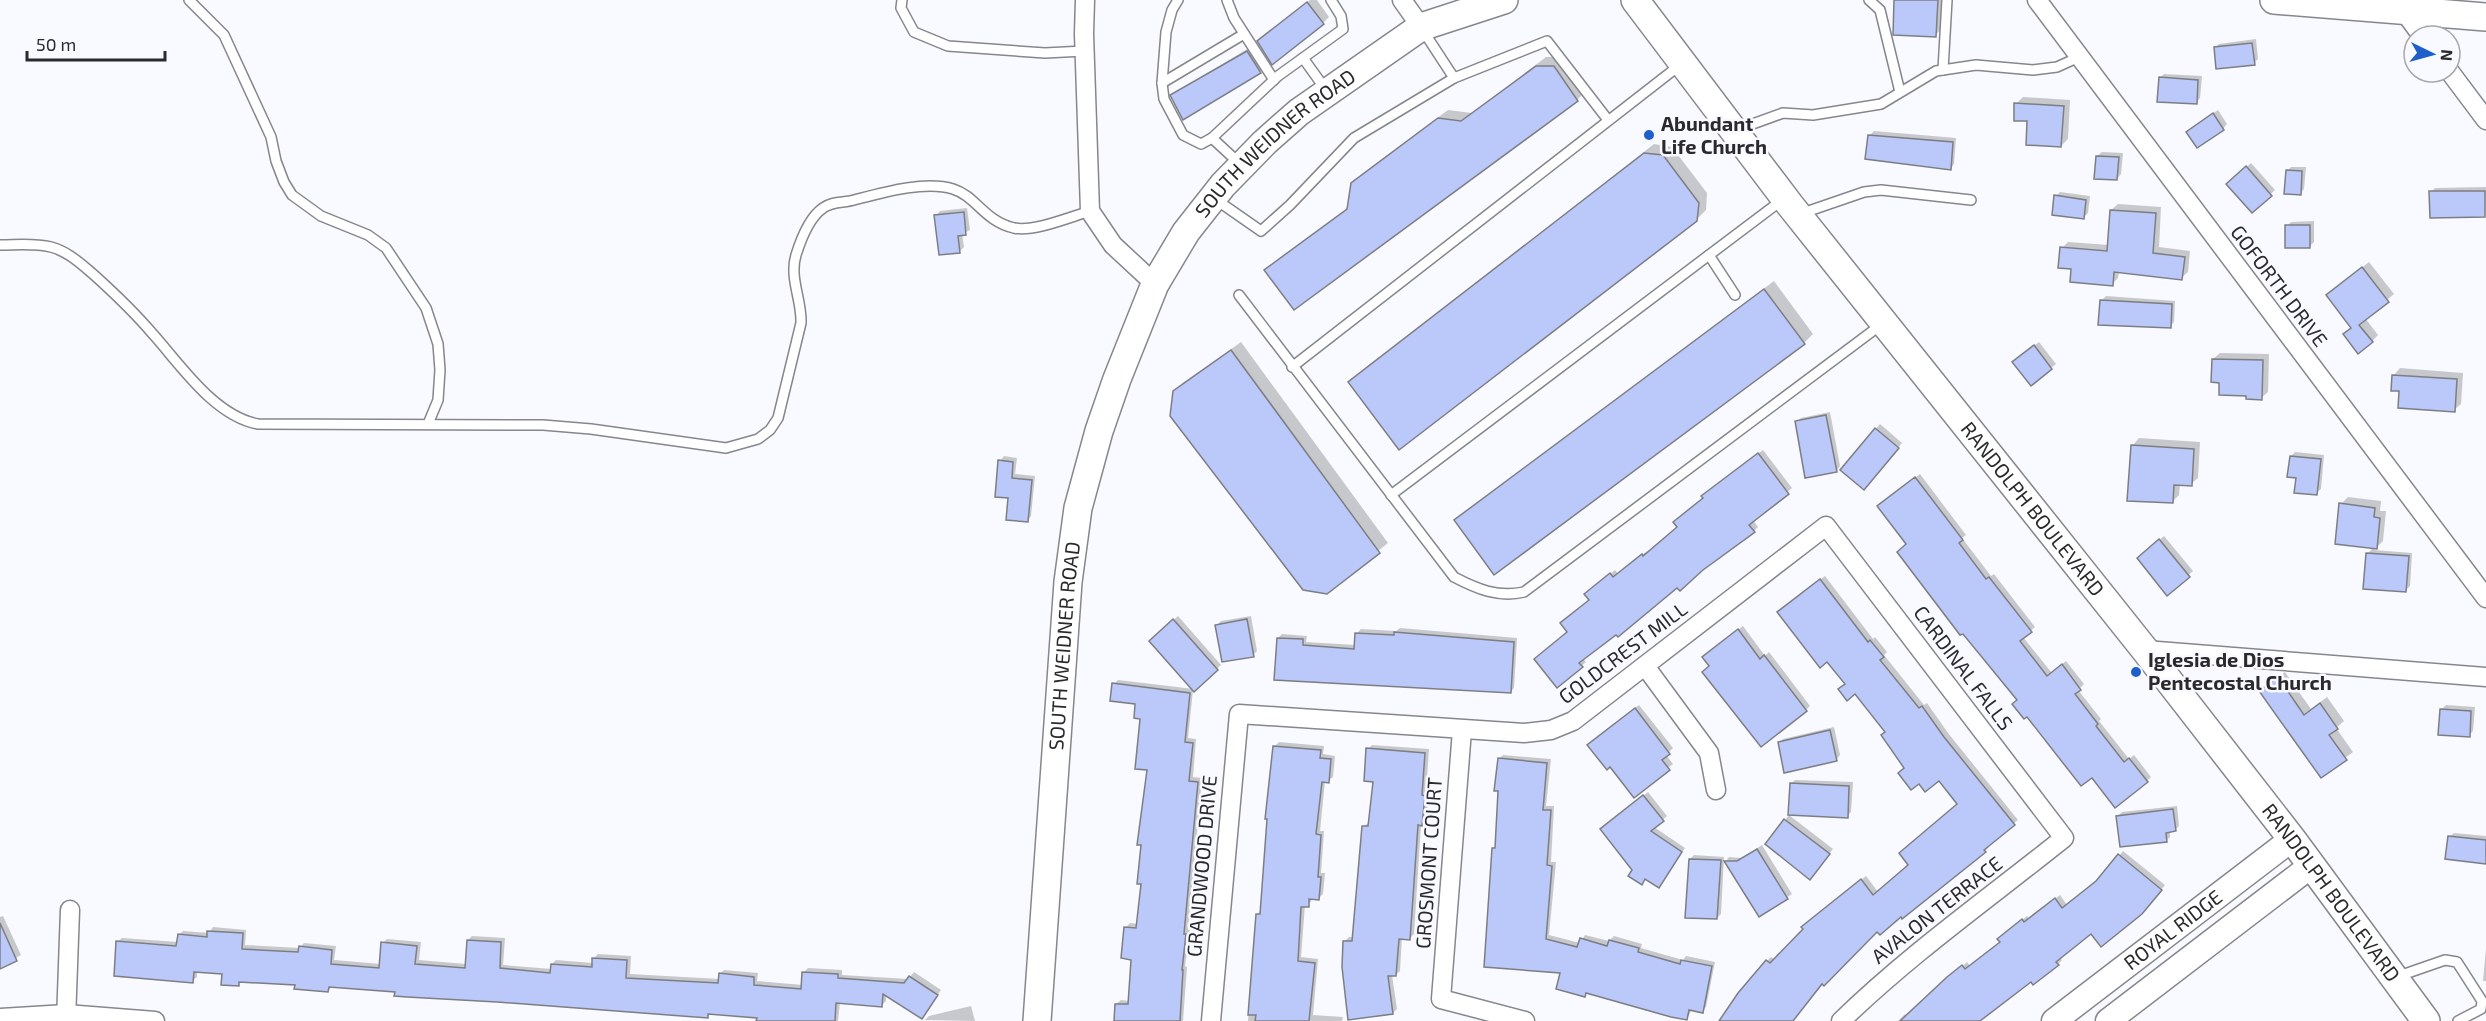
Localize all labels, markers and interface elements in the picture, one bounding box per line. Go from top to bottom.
scale bar [27,24,165,62]
north arrow [2402,24,2462,84]
text: 50 m [36,33,76,55]
text: N [2437,49,2457,62]
street label: SOUTH WEIDNER ROAD [1189,64,1359,222]
place label: Abundant Life Church [1661,111,1767,158]
marker: Abundant Life Church [1642,128,1656,142]
street label: GOFORTH DRIVE [2226,220,2333,351]
street label: RANDOLPH BOULEVARD [1957,417,2110,600]
street label: SOUTH WEIDNER ROAD [1043,540,1084,751]
street label: GOLDCREST MILL [1553,596,1691,708]
street label: CARDINAL FALLS [1909,600,2018,734]
place label: Iglesia de Dios Pentecostal Church [2148,647,2332,694]
marker: Iglesia de Dios Pentecostal Church [2129,665,2143,679]
street label: GRANDWOOD DRIVE [1181,774,1221,958]
street label: GROSMONT COURT [1410,776,1446,949]
street label: RANDOLPH BOULEVARD [2258,798,2406,986]
street label: AVALON TERRACE [1866,851,2007,968]
street label: ROYAL RIDGE [2119,884,2226,974]

